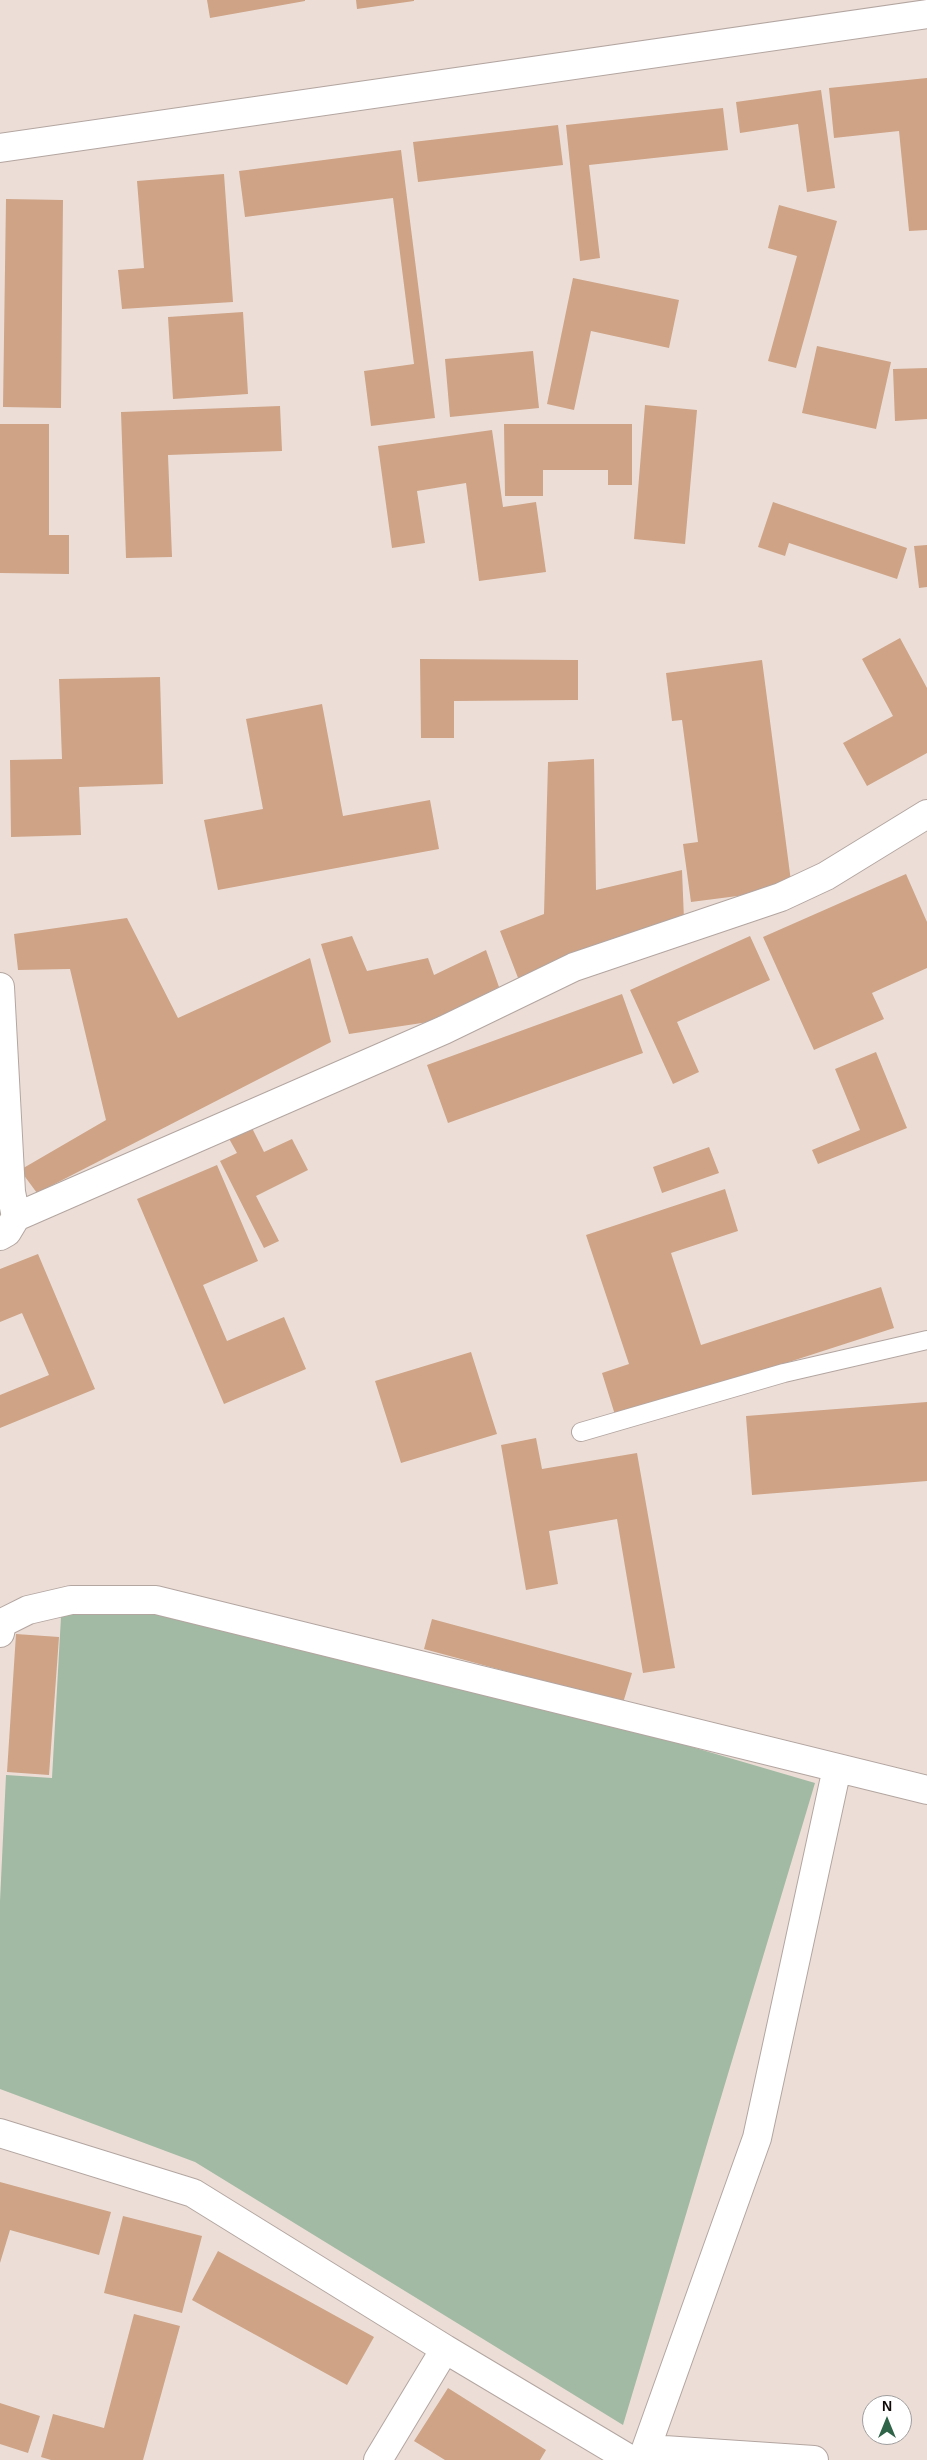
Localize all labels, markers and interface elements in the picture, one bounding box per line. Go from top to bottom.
north arrow [862,2395,912,2445]
text: N [882,2398,892,2414]

